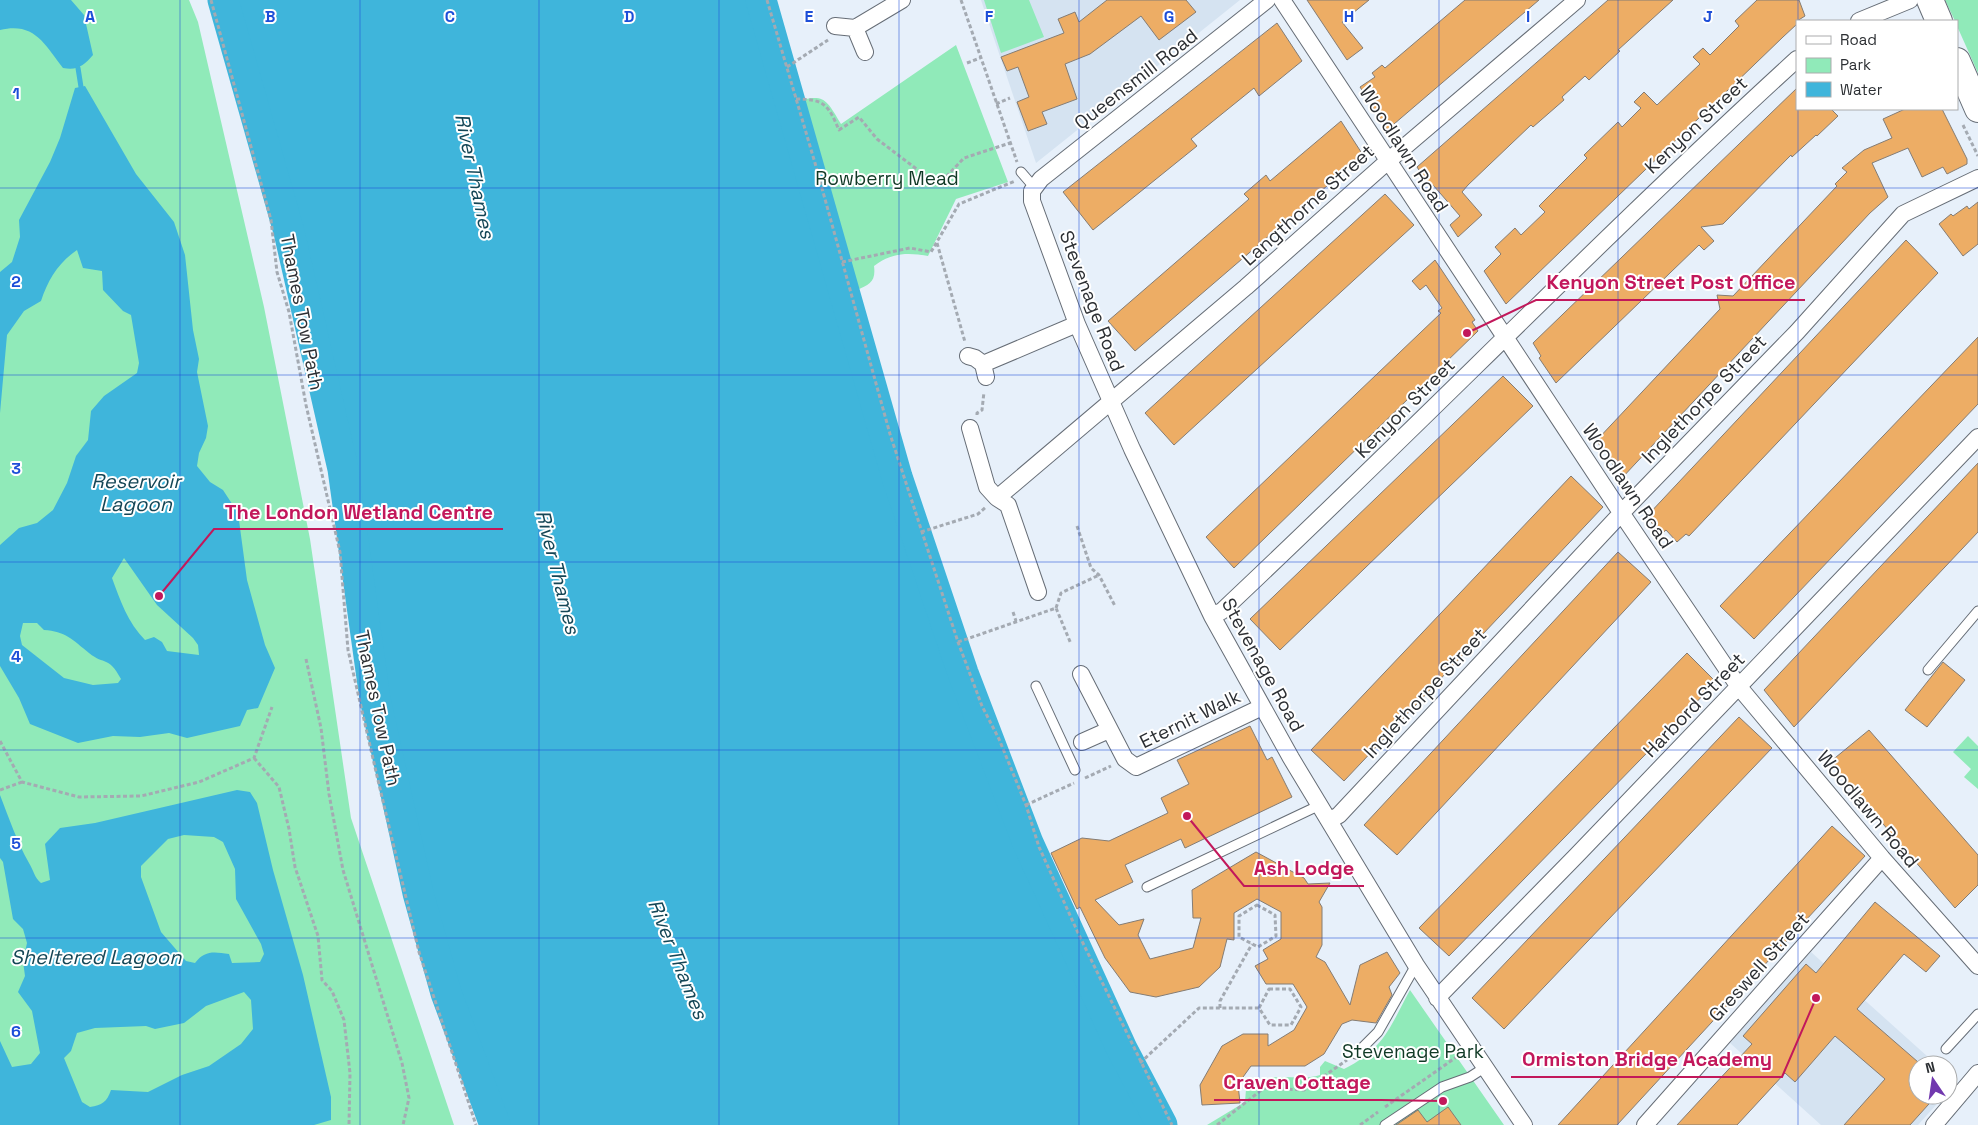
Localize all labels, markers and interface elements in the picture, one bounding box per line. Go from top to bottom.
text: A [85,6,95,27]
text: B [265,6,275,27]
text: C [445,6,455,27]
text: D [624,6,634,27]
text: E [805,6,814,27]
text: F [985,6,994,27]
text: G [1164,6,1174,27]
text: H [1344,6,1354,27]
text: I [1526,6,1530,27]
text: J [1703,6,1713,27]
legend [1796,20,1958,110]
street label: Queensmill Road [1069,23,1203,135]
text: Road [1840,30,1877,49]
text: Park [1840,55,1871,74]
street label: Kenyon Street [1639,71,1753,179]
text: Water [1840,80,1883,99]
street label: Woodlawn Road [1354,81,1454,217]
text: 1 [12,83,20,104]
water label: River Thames [449,111,501,242]
street label: Langthorne Street [1236,139,1380,271]
park label: Rowberry Mead [815,166,959,191]
street label: Stevenage Road [1054,227,1130,375]
street label: Thames Tow Path [275,232,329,392]
callout: Kenyon Street Post Office [1536,265,1805,300]
text: Kenyon Street Post Office [1547,269,1796,295]
text: 2 [11,271,21,292]
street label: Inglethorpe Street [1636,329,1772,469]
street label: Kenyon Street [1350,353,1460,463]
street label: Woodlawn Road [1577,419,1679,553]
text: 3 [11,458,21,479]
water label: Reservoir Lagoon [91,468,183,517]
callout: The London Wetland Centre [214,494,503,529]
text: The London Wetland Centre [225,499,493,525]
water label: River Thames [530,507,586,638]
street label: Stevenage Road [1216,594,1310,736]
street label: Inglethorpe Street [1358,622,1492,764]
street label: Thames Tow Path [349,628,407,788]
text: 4 [11,646,21,667]
street label: Harbord Street [1638,647,1750,763]
street label: Eternit Walk [1135,684,1245,754]
street label: Woodlawn Road [1812,745,1924,873]
text: 5 [11,833,21,854]
callout: Ash Lodge [1244,851,1364,886]
text: Ash Lodge [1254,855,1354,881]
water label: River Thames [642,895,714,1024]
street label: Greswell Street [1703,907,1815,1027]
water label: Sheltered Lagoon [11,944,182,970]
text: 6 [11,1021,21,1042]
park label: Stevenage Park [1342,1039,1484,1064]
callout: Ormiston Bridge Academy [1511,1042,1782,1077]
text: Ormiston Bridge Academy [1522,1046,1772,1072]
north arrow [1908,1055,1958,1105]
text: N [1923,1058,1937,1077]
callout: Craven Cottage [1214,1065,1381,1100]
text: Craven Cottage [1223,1069,1371,1095]

